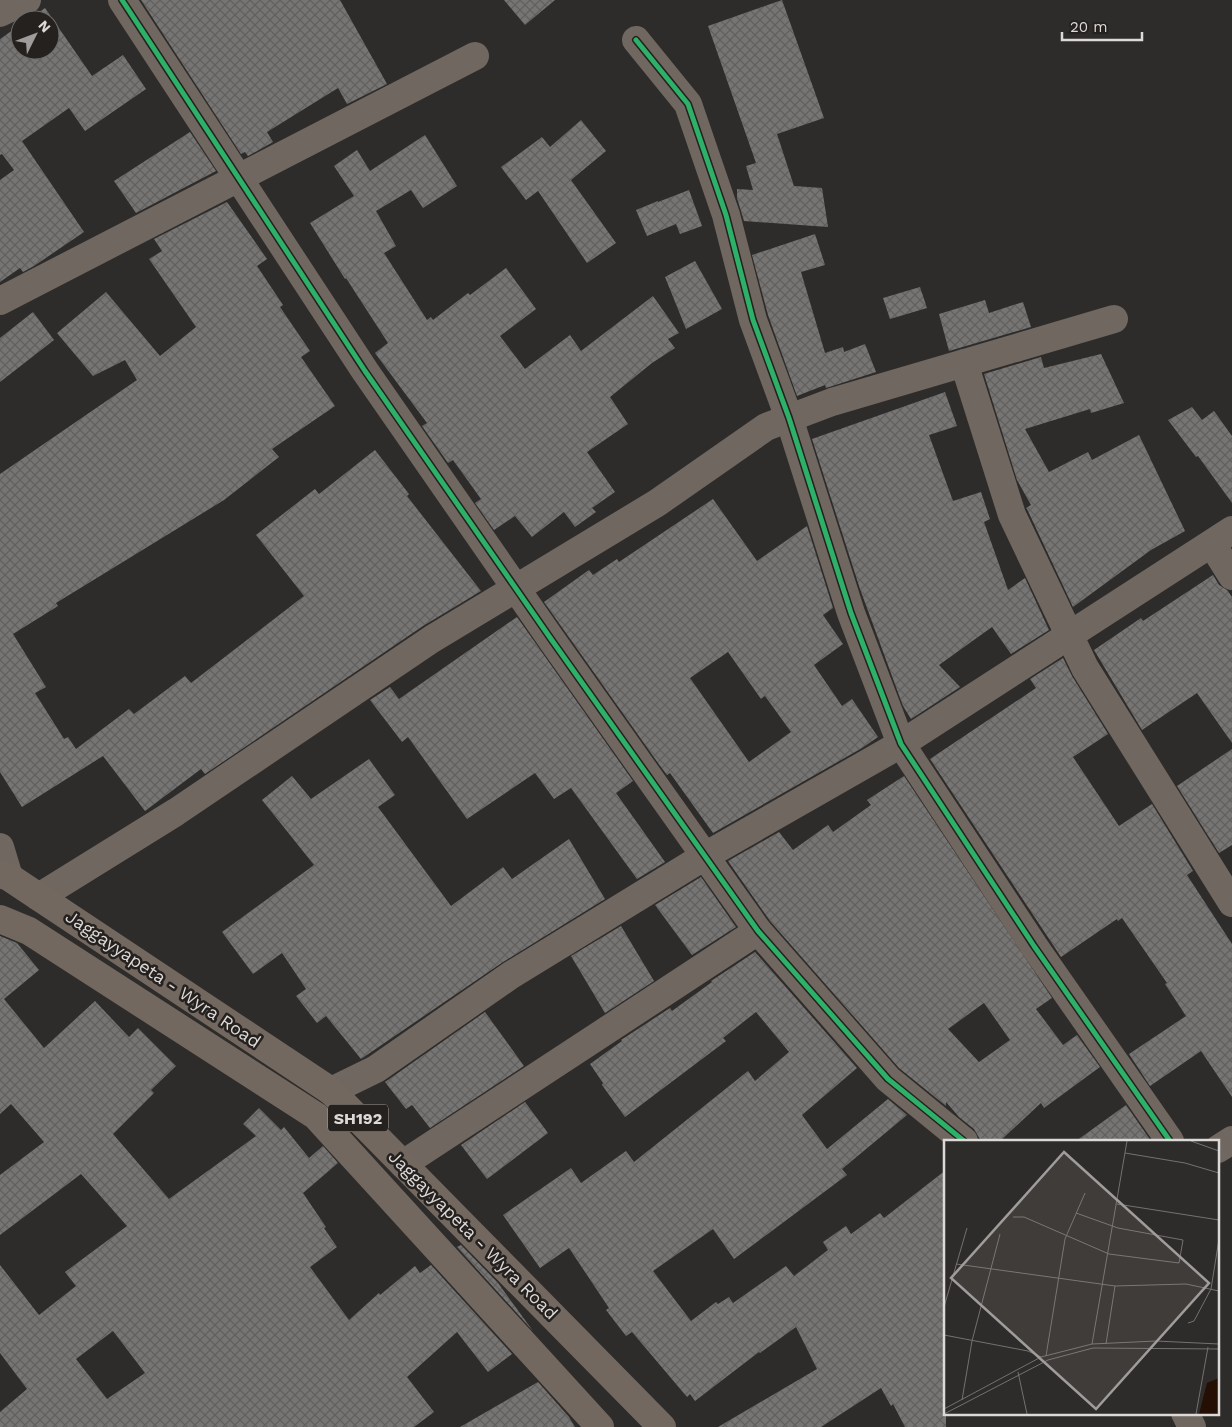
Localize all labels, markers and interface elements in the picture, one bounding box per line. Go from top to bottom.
north arrow [10,10,60,60]
scale bar [1062,10,1142,42]
text: N [35,17,54,36]
text: 20 m [1070,18,1108,36]
street label: Jaggayyapeta - Wyra Road [62,905,265,1052]
road number: SH192 [328,1104,388,1132]
inset map [944,1140,1220,1414]
street label: Jaggayyapeta - Wyra Road [384,1146,562,1324]

